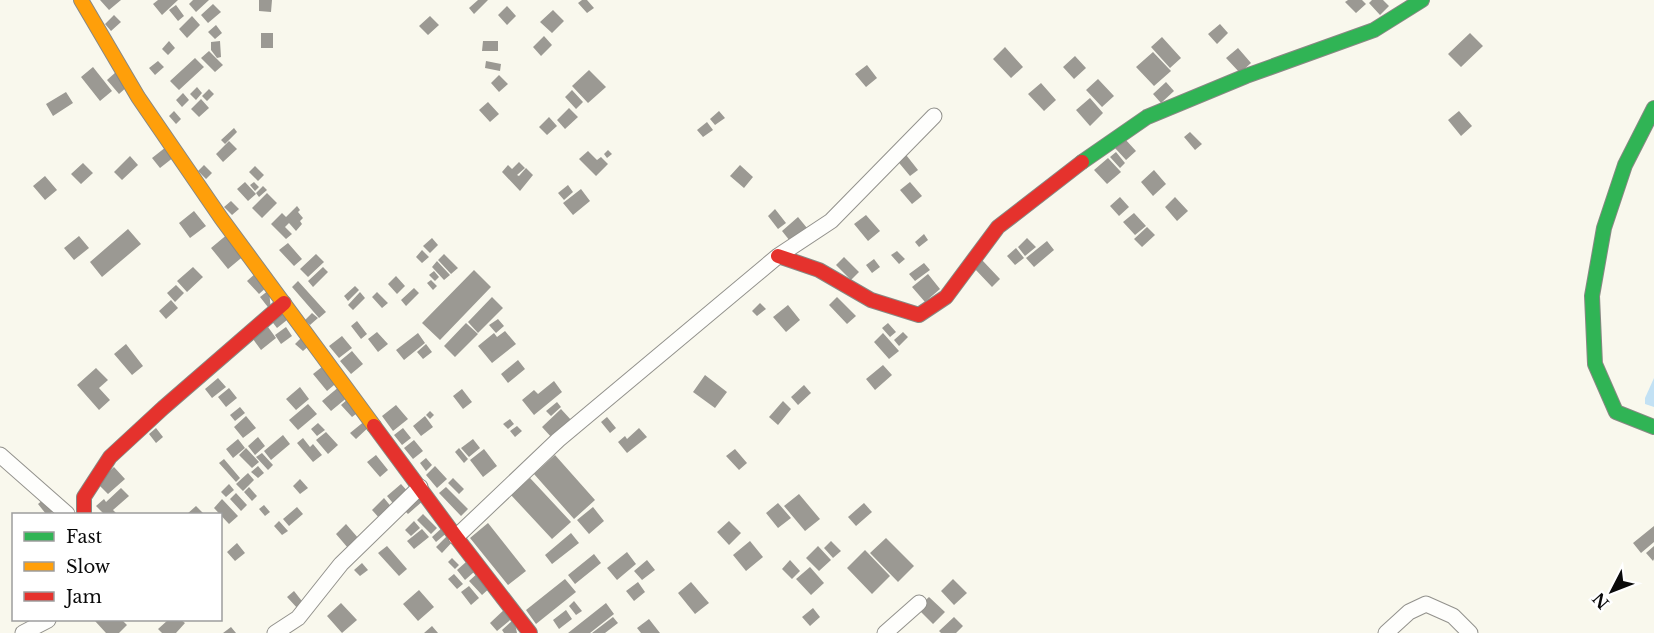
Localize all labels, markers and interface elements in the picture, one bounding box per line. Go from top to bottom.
legend [12,513,222,621]
text: Fast [66,526,103,548]
text: Slow [66,556,111,578]
north arrow [1582,561,1642,621]
text: Jam [64,586,102,608]
text: N [1588,589,1613,613]

